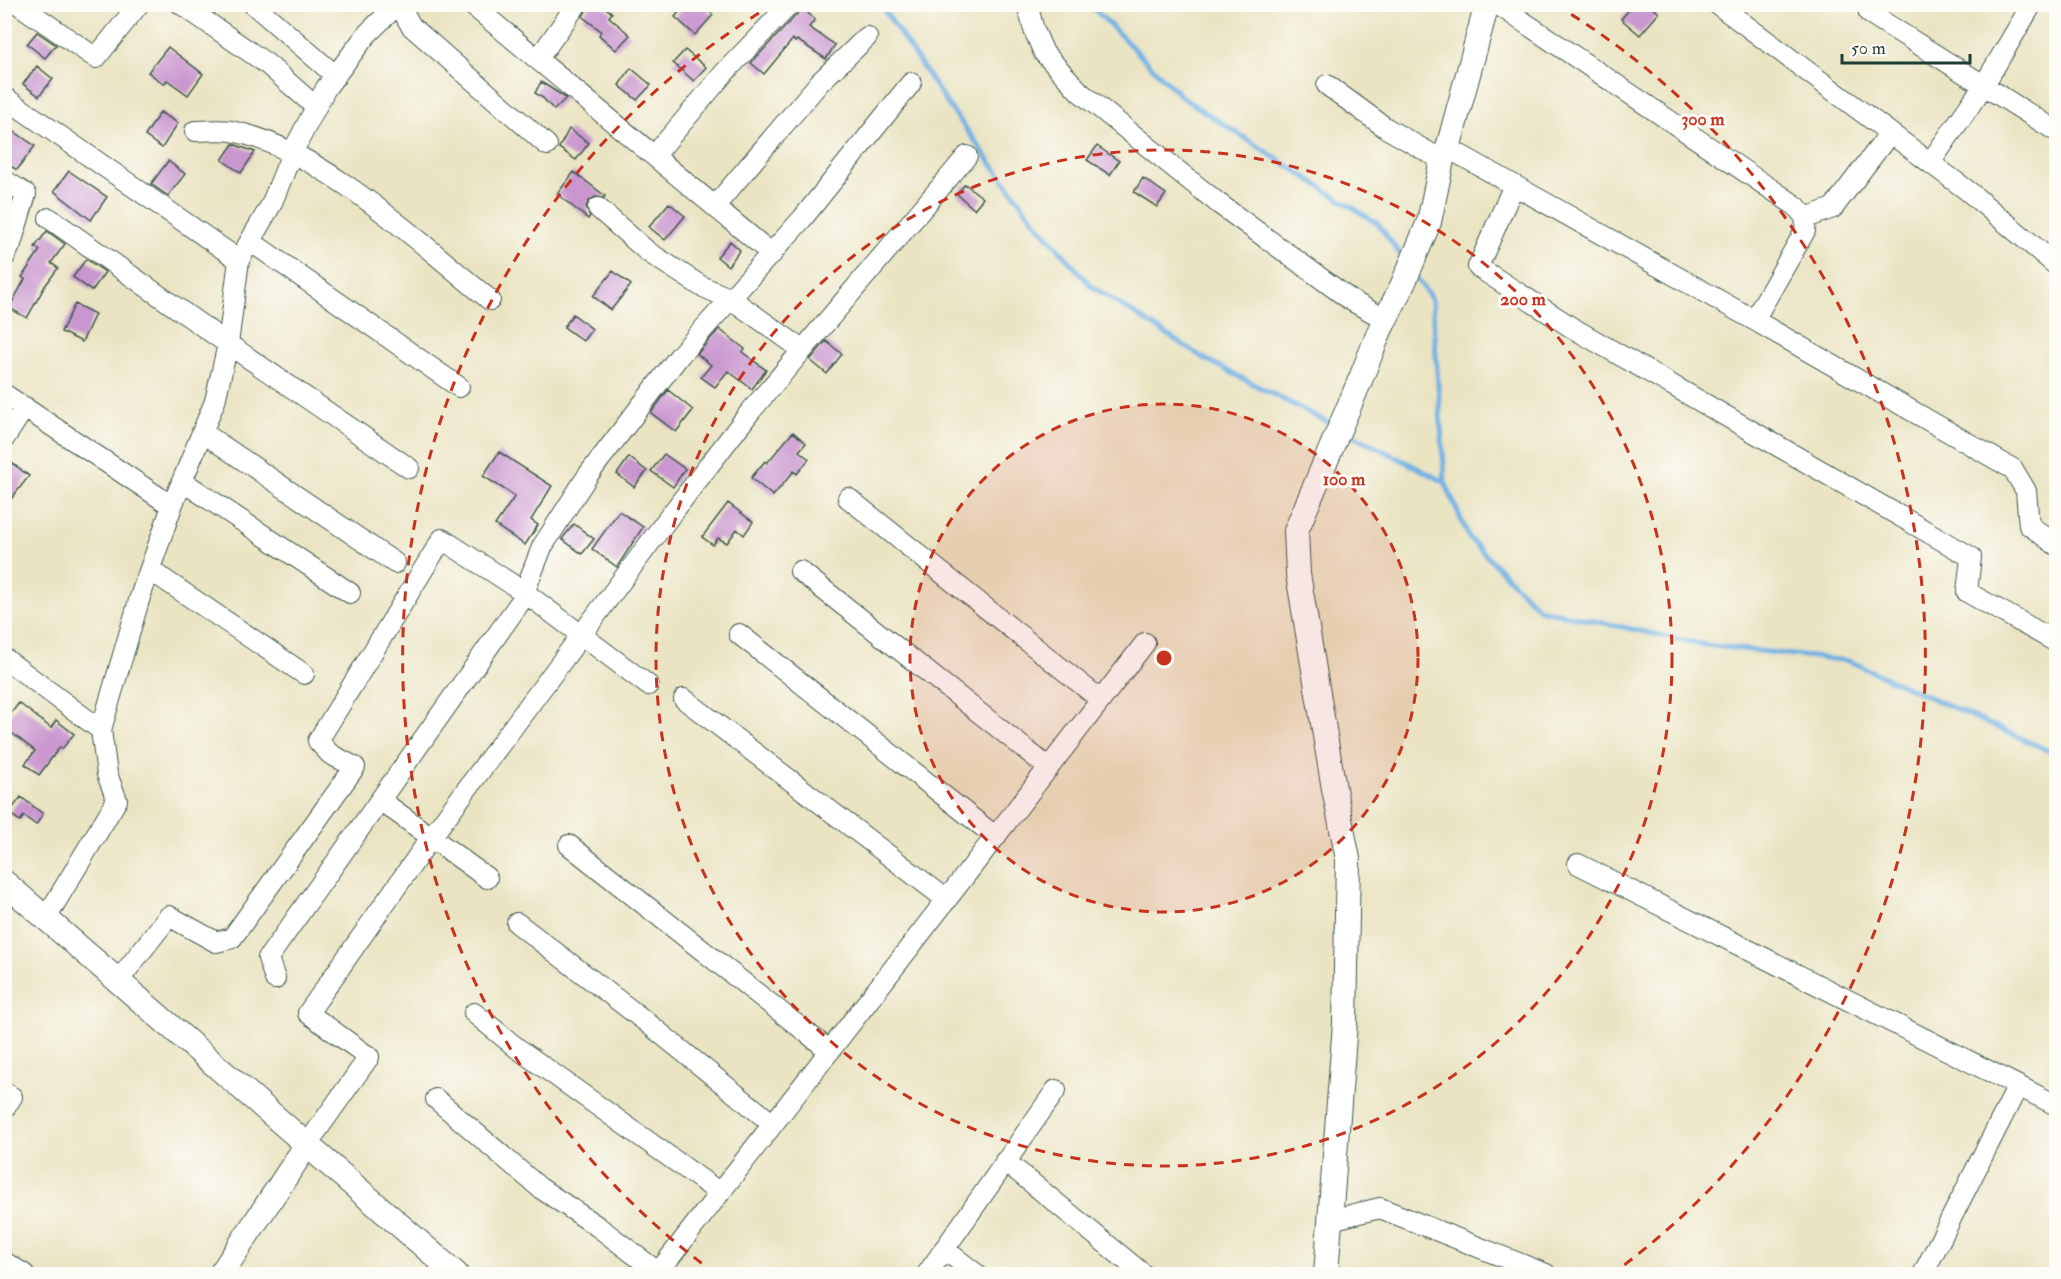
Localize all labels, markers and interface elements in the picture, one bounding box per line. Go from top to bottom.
scale bar [1842,27,1970,65]
text: 50 m [1851,37,1886,60]
text: 300 m [1681,108,1726,131]
text: 200 m [1500,288,1547,311]
text: 100 m [1323,468,1366,491]
centre of rings [1154,648,1174,668]

